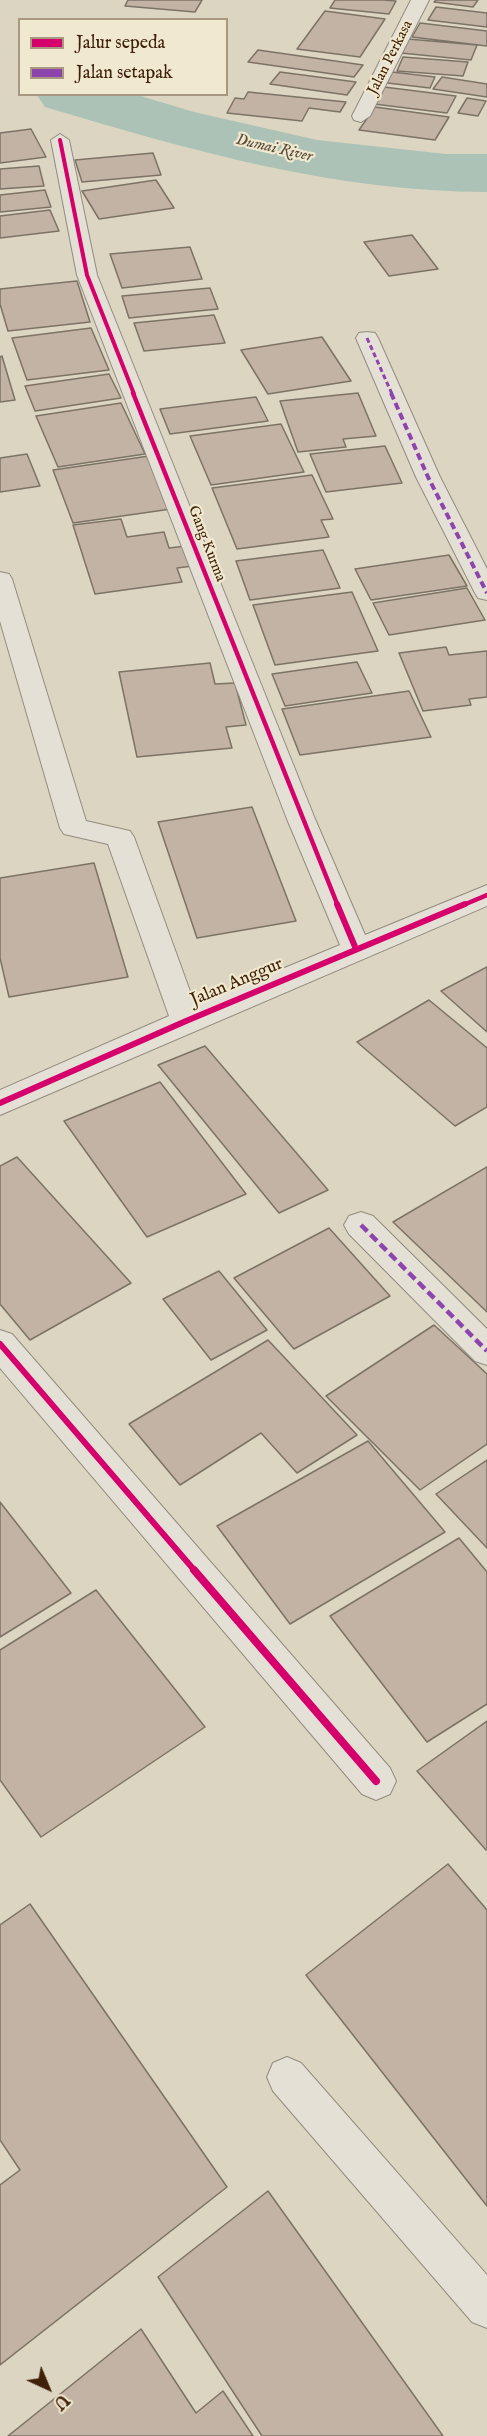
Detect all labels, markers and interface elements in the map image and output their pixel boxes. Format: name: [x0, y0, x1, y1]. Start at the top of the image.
legend: [18, 18, 228, 96]
street label: Jalan Perkasa: [365, 18, 417, 98]
text: Jalur sepeda: [76, 32, 165, 55]
text: Jalan setapak: [76, 62, 173, 85]
water label: Dumai River: [234, 131, 314, 167]
street label: Gang Kurma: [183, 503, 229, 585]
street label: Jalan Anggur: [188, 954, 286, 1012]
north arrow: [18, 2358, 78, 2418]
text: U: [49, 2389, 72, 2413]

